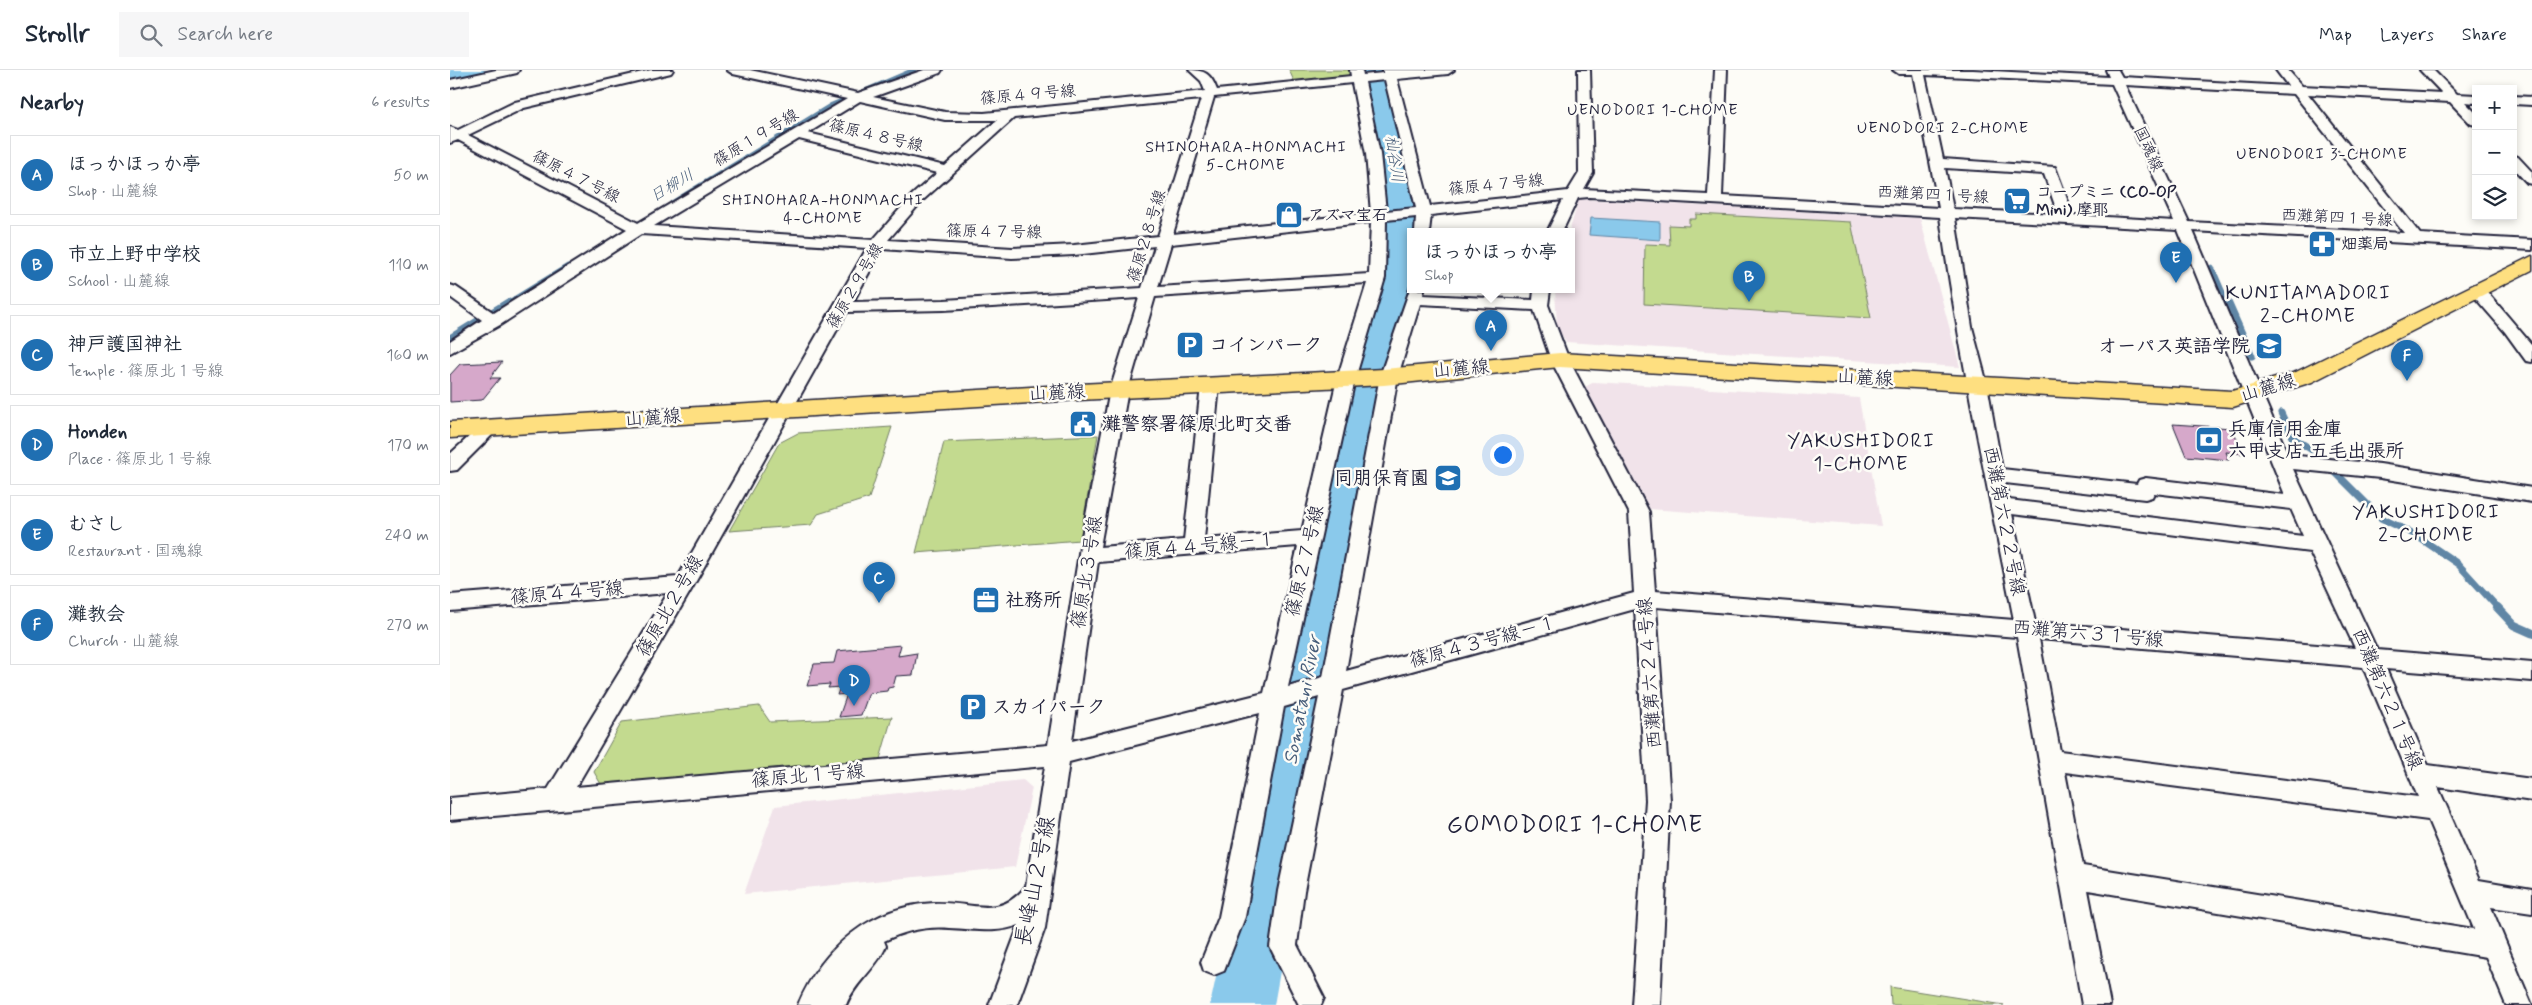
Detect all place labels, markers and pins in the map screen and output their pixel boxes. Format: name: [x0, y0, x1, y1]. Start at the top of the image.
place label: コープミニ (CO-OP Mini) 摩耶: [2036, 182, 2177, 221]
supermarket icon: コープミニ (CO-OP Mini) 摩耶: [2002, 186, 2032, 216]
shop icon: アズマ宝石: [1274, 200, 1304, 230]
place label: アズマ宝石: [1308, 205, 1388, 226]
pharmacy icon: 畑薬局: [2307, 229, 2337, 259]
place label: 畑薬局: [2341, 234, 2389, 255]
pin: E: [2160, 242, 2192, 283]
pin: B: [1733, 261, 1765, 302]
pin: A: [1475, 310, 1507, 351]
parking icon: コインパーク: [1175, 330, 1205, 360]
school or university icon: オーパス英語学院: [2254, 331, 2284, 361]
place label: コインパーク: [1209, 333, 1322, 358]
place label: オーパス英語学院: [2098, 334, 2250, 359]
pin: F: [2391, 340, 2423, 381]
public building icon: 灘警察署篠原北町交番: [1068, 409, 1098, 439]
place label: 灘警察署篠原北町交番: [1102, 412, 1292, 437]
place label: 兵庫信用金庫 六甲支店 五毛出張所: [2228, 417, 2404, 464]
bank icon: 兵庫信用金庫 六甲支店 五毛出張所: [2194, 425, 2224, 455]
school or university icon: 同朋保育園: [1433, 463, 1463, 493]
place label: 同朋保育園: [1334, 466, 1429, 491]
pin: C: [863, 562, 895, 603]
office icon: 社務所: [971, 585, 1001, 615]
place label: 社務所: [1005, 588, 1062, 613]
pin: D: [838, 665, 870, 706]
parking icon: スカイパーク: [958, 692, 988, 722]
place label: スカイパーク: [992, 695, 1106, 720]

